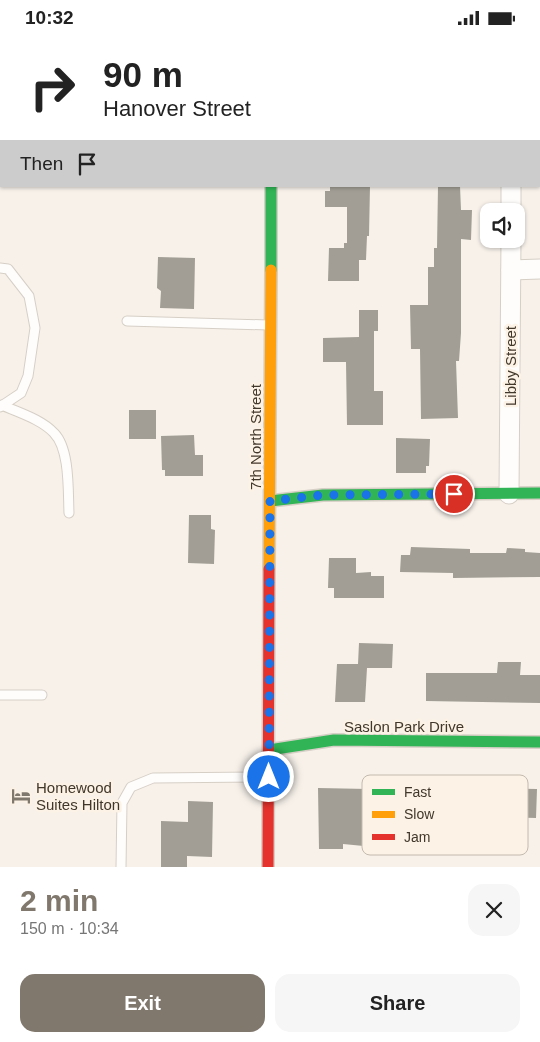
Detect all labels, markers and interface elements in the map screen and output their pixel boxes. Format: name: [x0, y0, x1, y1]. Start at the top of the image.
text: 10:32: [25, 7, 74, 28]
icon: right: [20, 55, 85, 120]
text: 90 m: [103, 55, 183, 94]
text: Hanover Street: [103, 96, 251, 121]
icon: arrive: [73, 150, 101, 178]
text: Then: [20, 153, 63, 174]
map controls: [480, 203, 525, 248]
button: sound: [480, 203, 525, 248]
street label: Libby Street: [502, 325, 519, 406]
street label: 7th North Street: [247, 383, 264, 490]
pin: [433, 473, 475, 515]
icon: arrive: [440, 480, 468, 508]
street label: Saslon Park Drive: [344, 718, 464, 735]
position arrow: [242, 750, 294, 802]
legend: [362, 775, 528, 855]
place label: Homewood Suites Hilton: [36, 779, 120, 813]
text: Fast: [404, 784, 431, 800]
hotel icon: Homewood Suites Hilton: [10, 785, 32, 807]
text: Slow: [404, 806, 435, 822]
text: Jam: [404, 829, 430, 845]
text: 2 min: [20, 884, 98, 917]
button: close: [468, 884, 520, 936]
text: 150 m · 10:34: [20, 920, 119, 937]
button: Exit: [20, 974, 265, 1032]
button: Share: [275, 974, 520, 1032]

